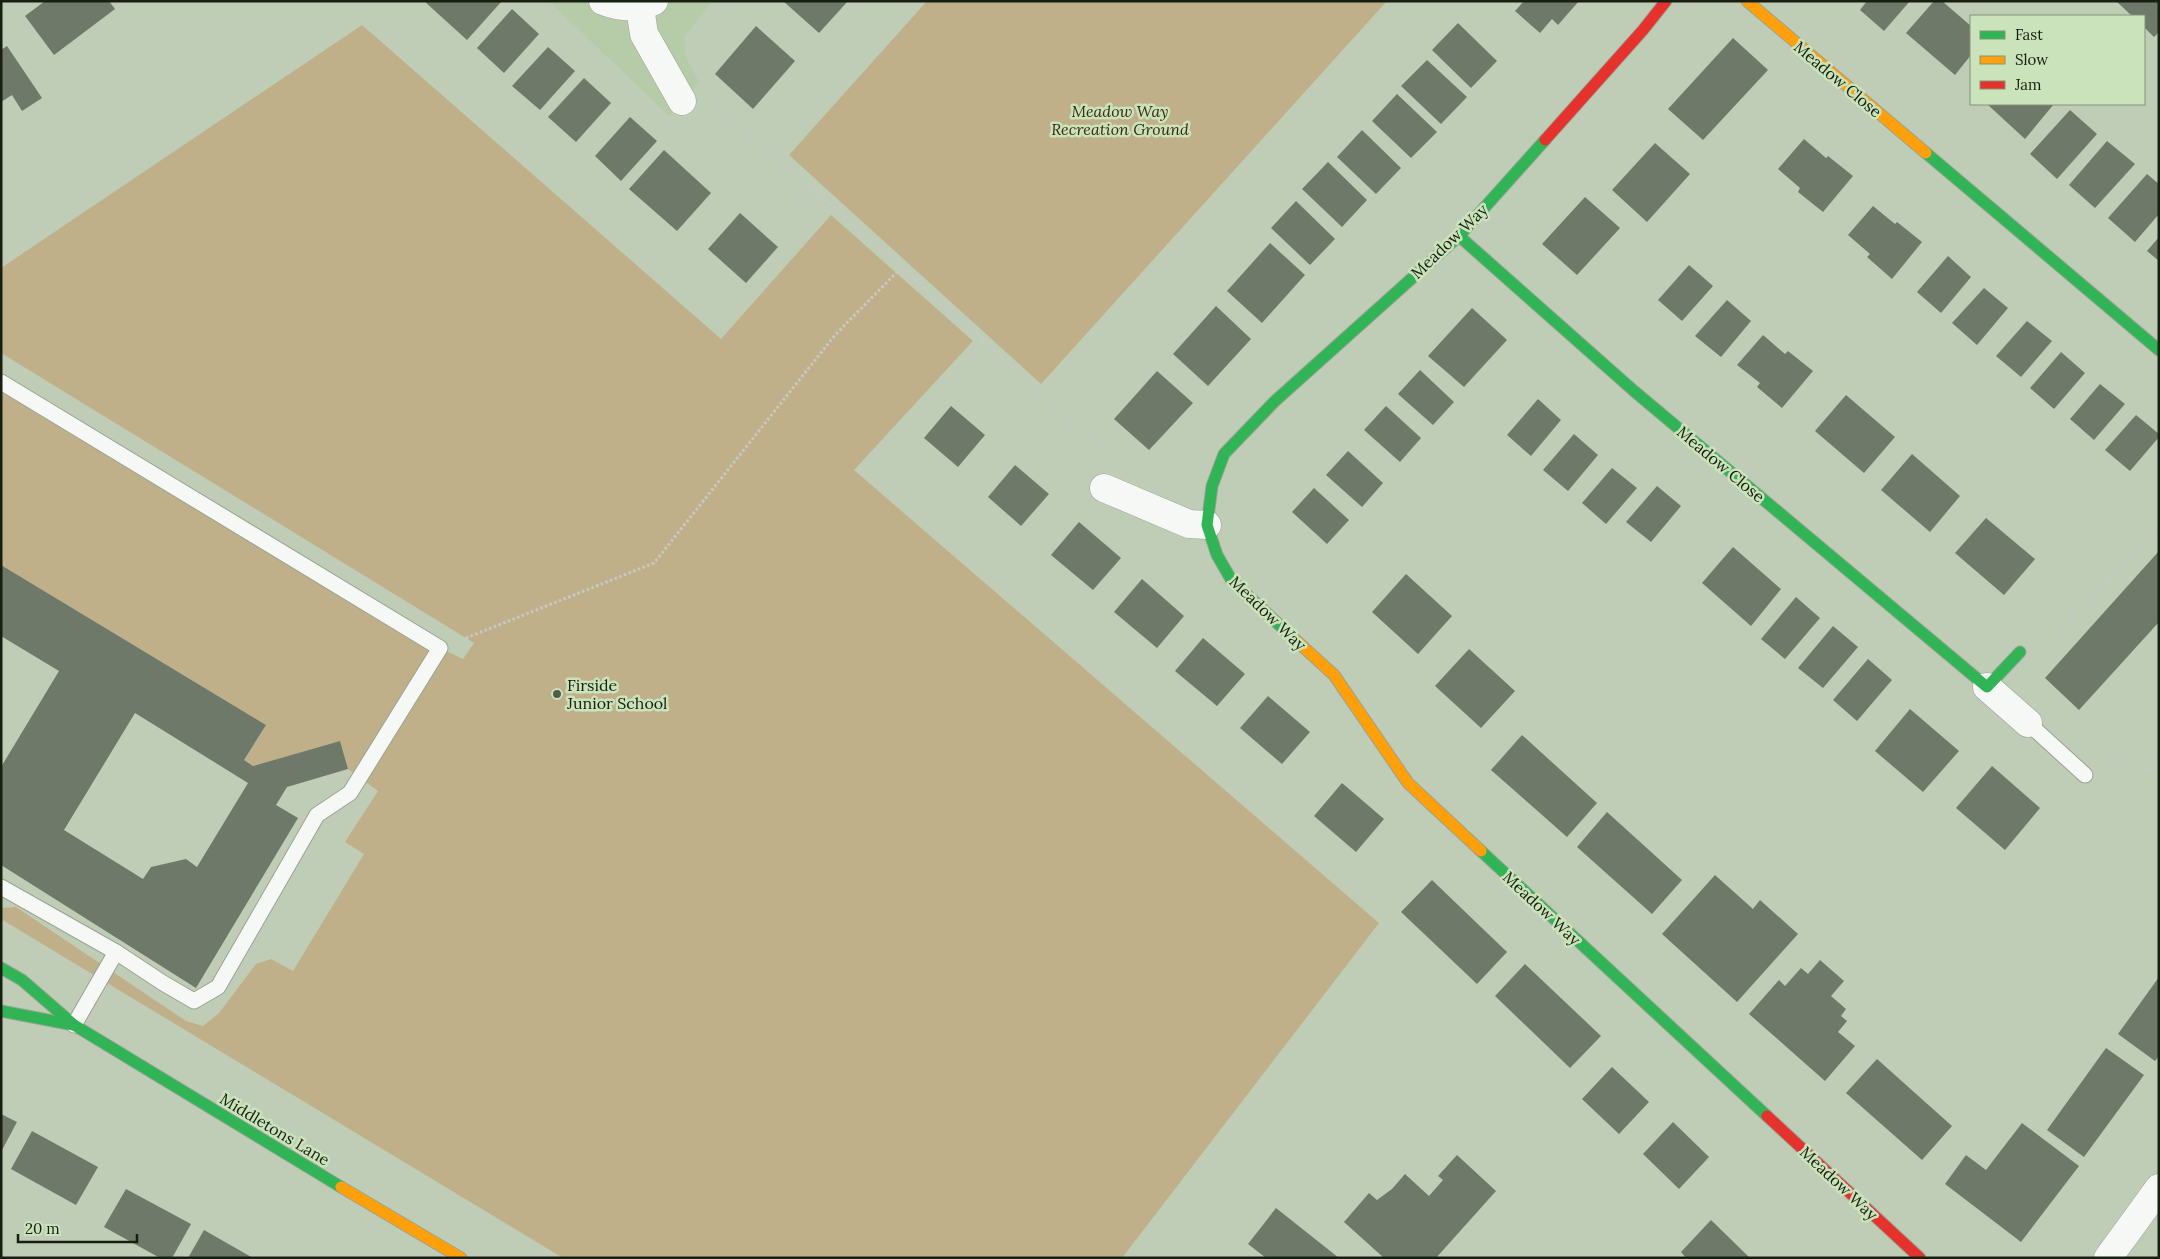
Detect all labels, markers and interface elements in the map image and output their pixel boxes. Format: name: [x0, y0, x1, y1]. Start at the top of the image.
legend: [1970, 15, 2145, 105]
text: Fast: [2015, 25, 2043, 44]
street label: Meadow Close: [1790, 37, 1886, 122]
text: Slow: [2015, 50, 2048, 69]
text: Jam: [2014, 75, 2042, 94]
park label: Meadow Way Recreation Ground: [1051, 101, 1189, 139]
street label: Meadow Way: [1406, 199, 1492, 283]
street label: Meadow Close: [1673, 422, 1769, 507]
street label: Meadow Way: [1225, 571, 1311, 655]
place label: Firside Junior School: [566, 675, 667, 713]
marker: Firside Junior School: [551, 688, 563, 700]
street label: Meadow Way: [1499, 867, 1585, 949]
street label: Middletons Lane: [217, 1088, 334, 1170]
street label: Meadow Way: [1796, 1142, 1882, 1224]
scale bar: [18, 1212, 136, 1244]
text: 20 m: [25, 1219, 60, 1238]

